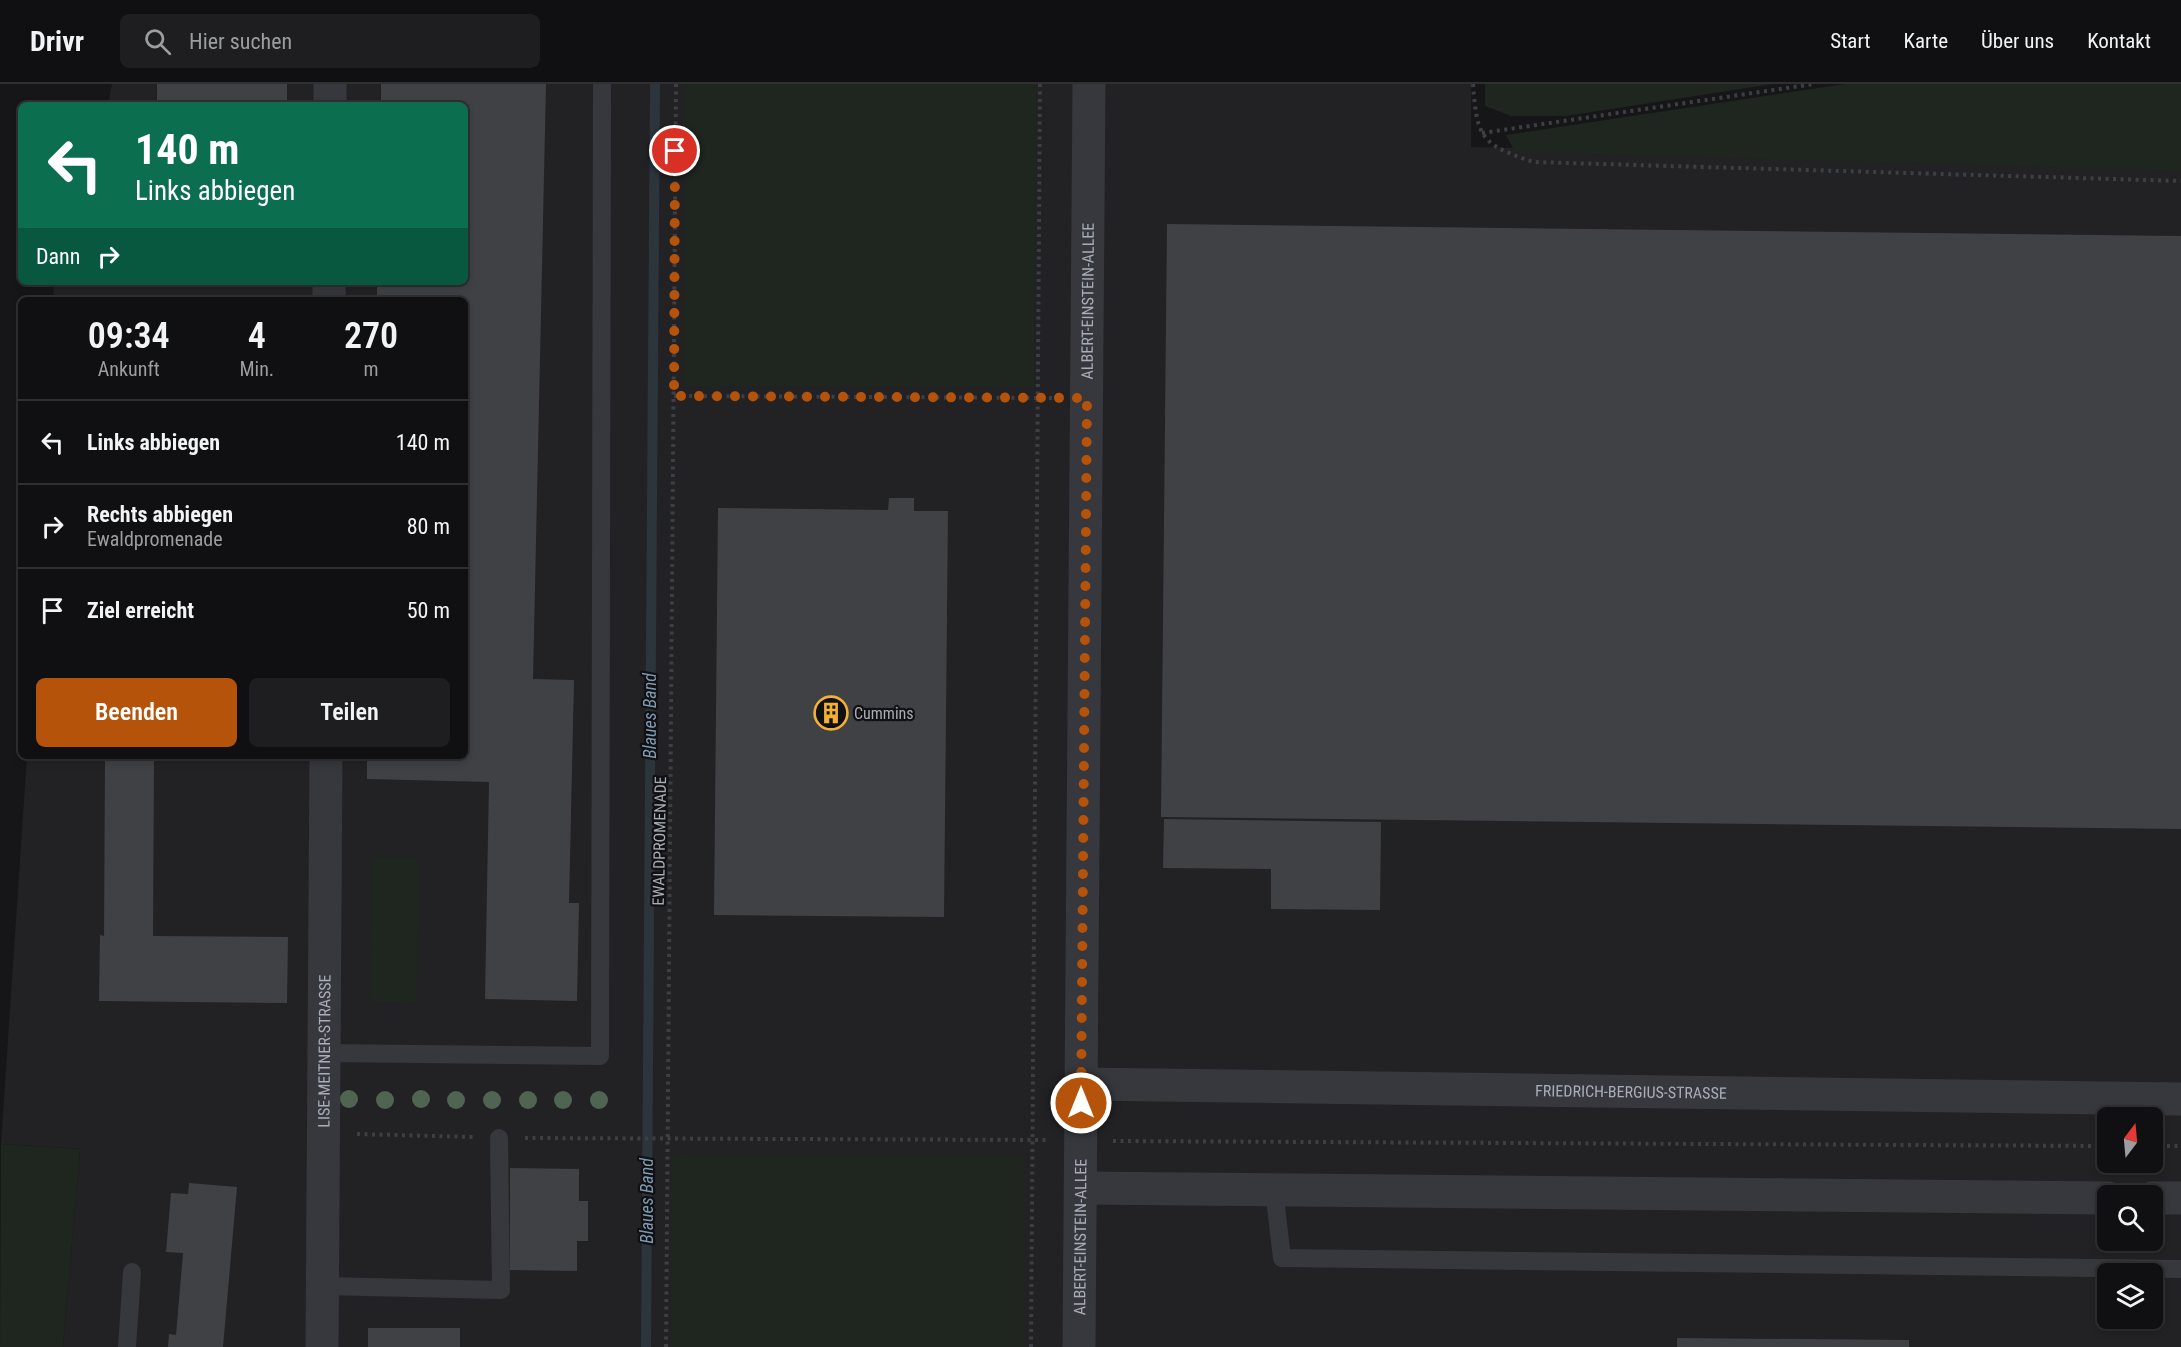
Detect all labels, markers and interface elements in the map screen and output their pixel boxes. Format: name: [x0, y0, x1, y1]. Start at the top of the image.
search box: [120, 14, 540, 68]
text: Drivr: [30, 25, 84, 58]
icon: search: [141, 25, 174, 58]
text: Hier suchen: [189, 29, 292, 54]
text: Start: [1830, 29, 1871, 53]
text: Karte: [1904, 29, 1948, 53]
text: Über uns: [1981, 29, 2054, 53]
text: Kontakt: [2087, 29, 2151, 53]
text: 140 m: [135, 125, 240, 174]
pin: [649, 125, 700, 176]
icon: left: [36, 126, 114, 204]
icon: arrive: [658, 134, 691, 167]
text: Links abbiegen: [135, 175, 295, 207]
street label: ALBERT-EINSTEIN-ALLEE: [1078, 223, 1098, 379]
icon: right: [92, 240, 125, 273]
text: Dann: [36, 244, 80, 269]
text: 09:34: [88, 315, 170, 357]
text: 4: [248, 315, 266, 357]
text: 270: [344, 315, 398, 357]
text: Ankunft: [98, 357, 160, 381]
text: Min.: [239, 357, 274, 381]
text: m: [364, 357, 379, 381]
icon: left: [36, 426, 69, 459]
text: Links abbiegen: [87, 430, 220, 455]
text: 140 m: [396, 430, 450, 455]
text: Rechts abbiegen: [87, 502, 233, 527]
icon: right: [36, 510, 69, 543]
text: 80 m: [407, 514, 450, 539]
text: Ewaldpromenade: [87, 527, 223, 551]
icon: arrive: [36, 594, 69, 627]
text: Ziel erreicht: [87, 598, 194, 623]
text: 50 m: [407, 598, 450, 623]
water label: Blaues Band: [639, 673, 660, 759]
button: Beenden: [36, 678, 237, 747]
button: Teilen: [249, 678, 450, 747]
building icon: Cummins: [813, 695, 849, 731]
place label: Cummins: [854, 704, 914, 723]
street label: EWALDPROMENADE: [649, 776, 670, 906]
street label: LISE-MEITNER-STRASSE: [314, 974, 335, 1128]
position arrow: [1049, 1071, 1113, 1135]
street label: FRIEDRICH-BERGIUS-STRASSE: [1535, 1081, 1727, 1103]
north arrow: [2097, 1107, 2163, 1173]
map controls: [2097, 1107, 2163, 1329]
water label: Blaues Band: [636, 1158, 657, 1244]
street label: ALBERT-EINSTEIN-ALLEE: [1070, 1159, 1090, 1315]
button: search: [2097, 1185, 2163, 1251]
button: layers: [2097, 1263, 2163, 1329]

